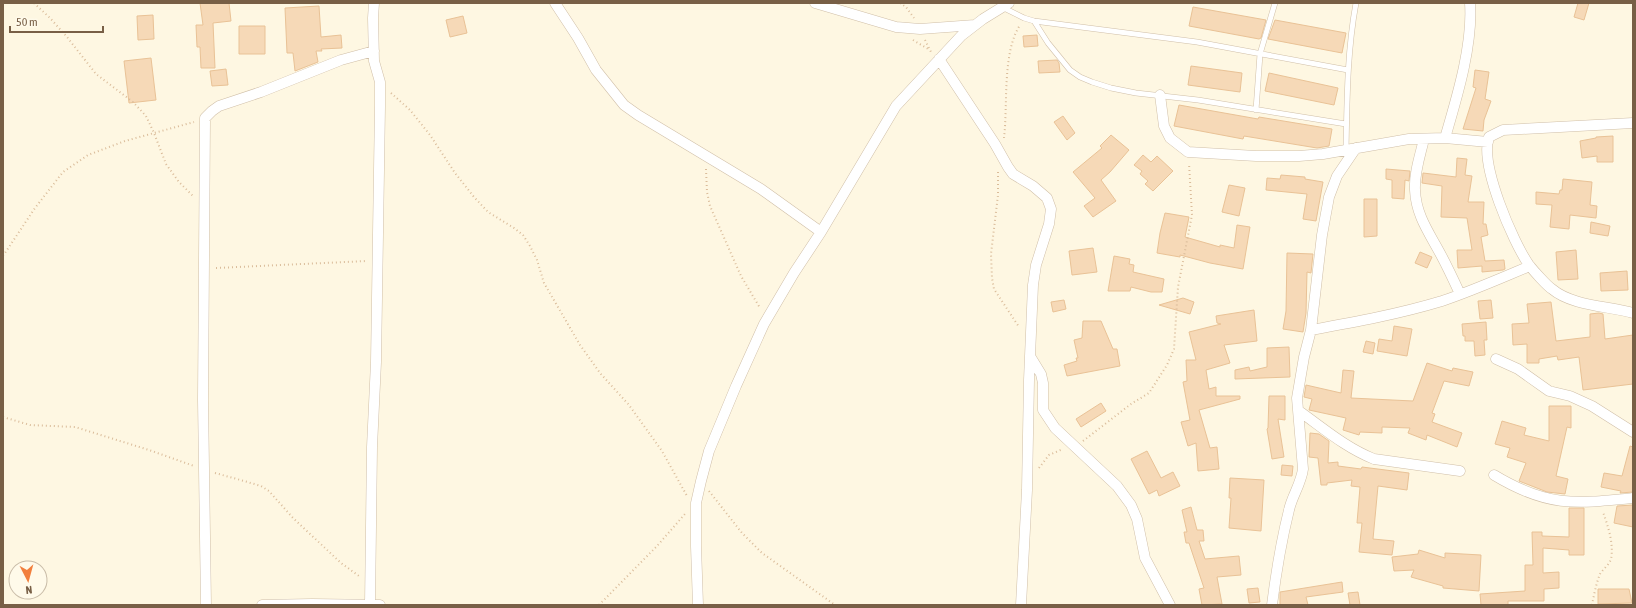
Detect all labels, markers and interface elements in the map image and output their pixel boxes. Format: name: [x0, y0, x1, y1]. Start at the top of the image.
scale bar: [10, 8, 103, 34]
text: 50 m: [16, 15, 38, 29]
north arrow: [8, 560, 48, 600]
text: N: [25, 584, 33, 596]

